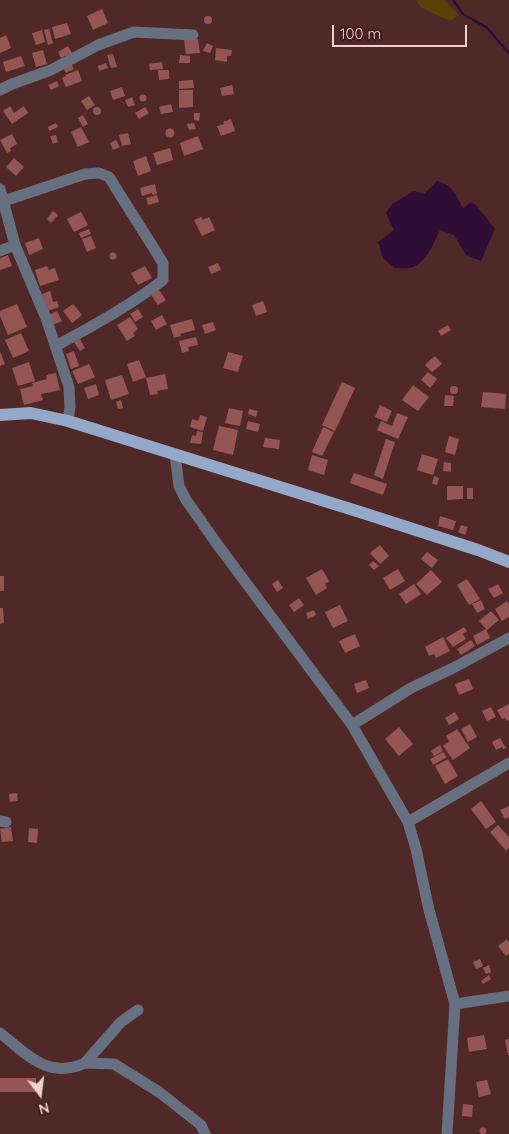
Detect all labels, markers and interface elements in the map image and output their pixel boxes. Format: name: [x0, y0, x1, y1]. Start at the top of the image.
scale bar: [334, 15, 469, 47]
text: 100 m: [340, 24, 381, 43]
north arrow: [15, 1069, 65, 1119]
text: N: [37, 1098, 51, 1119]

